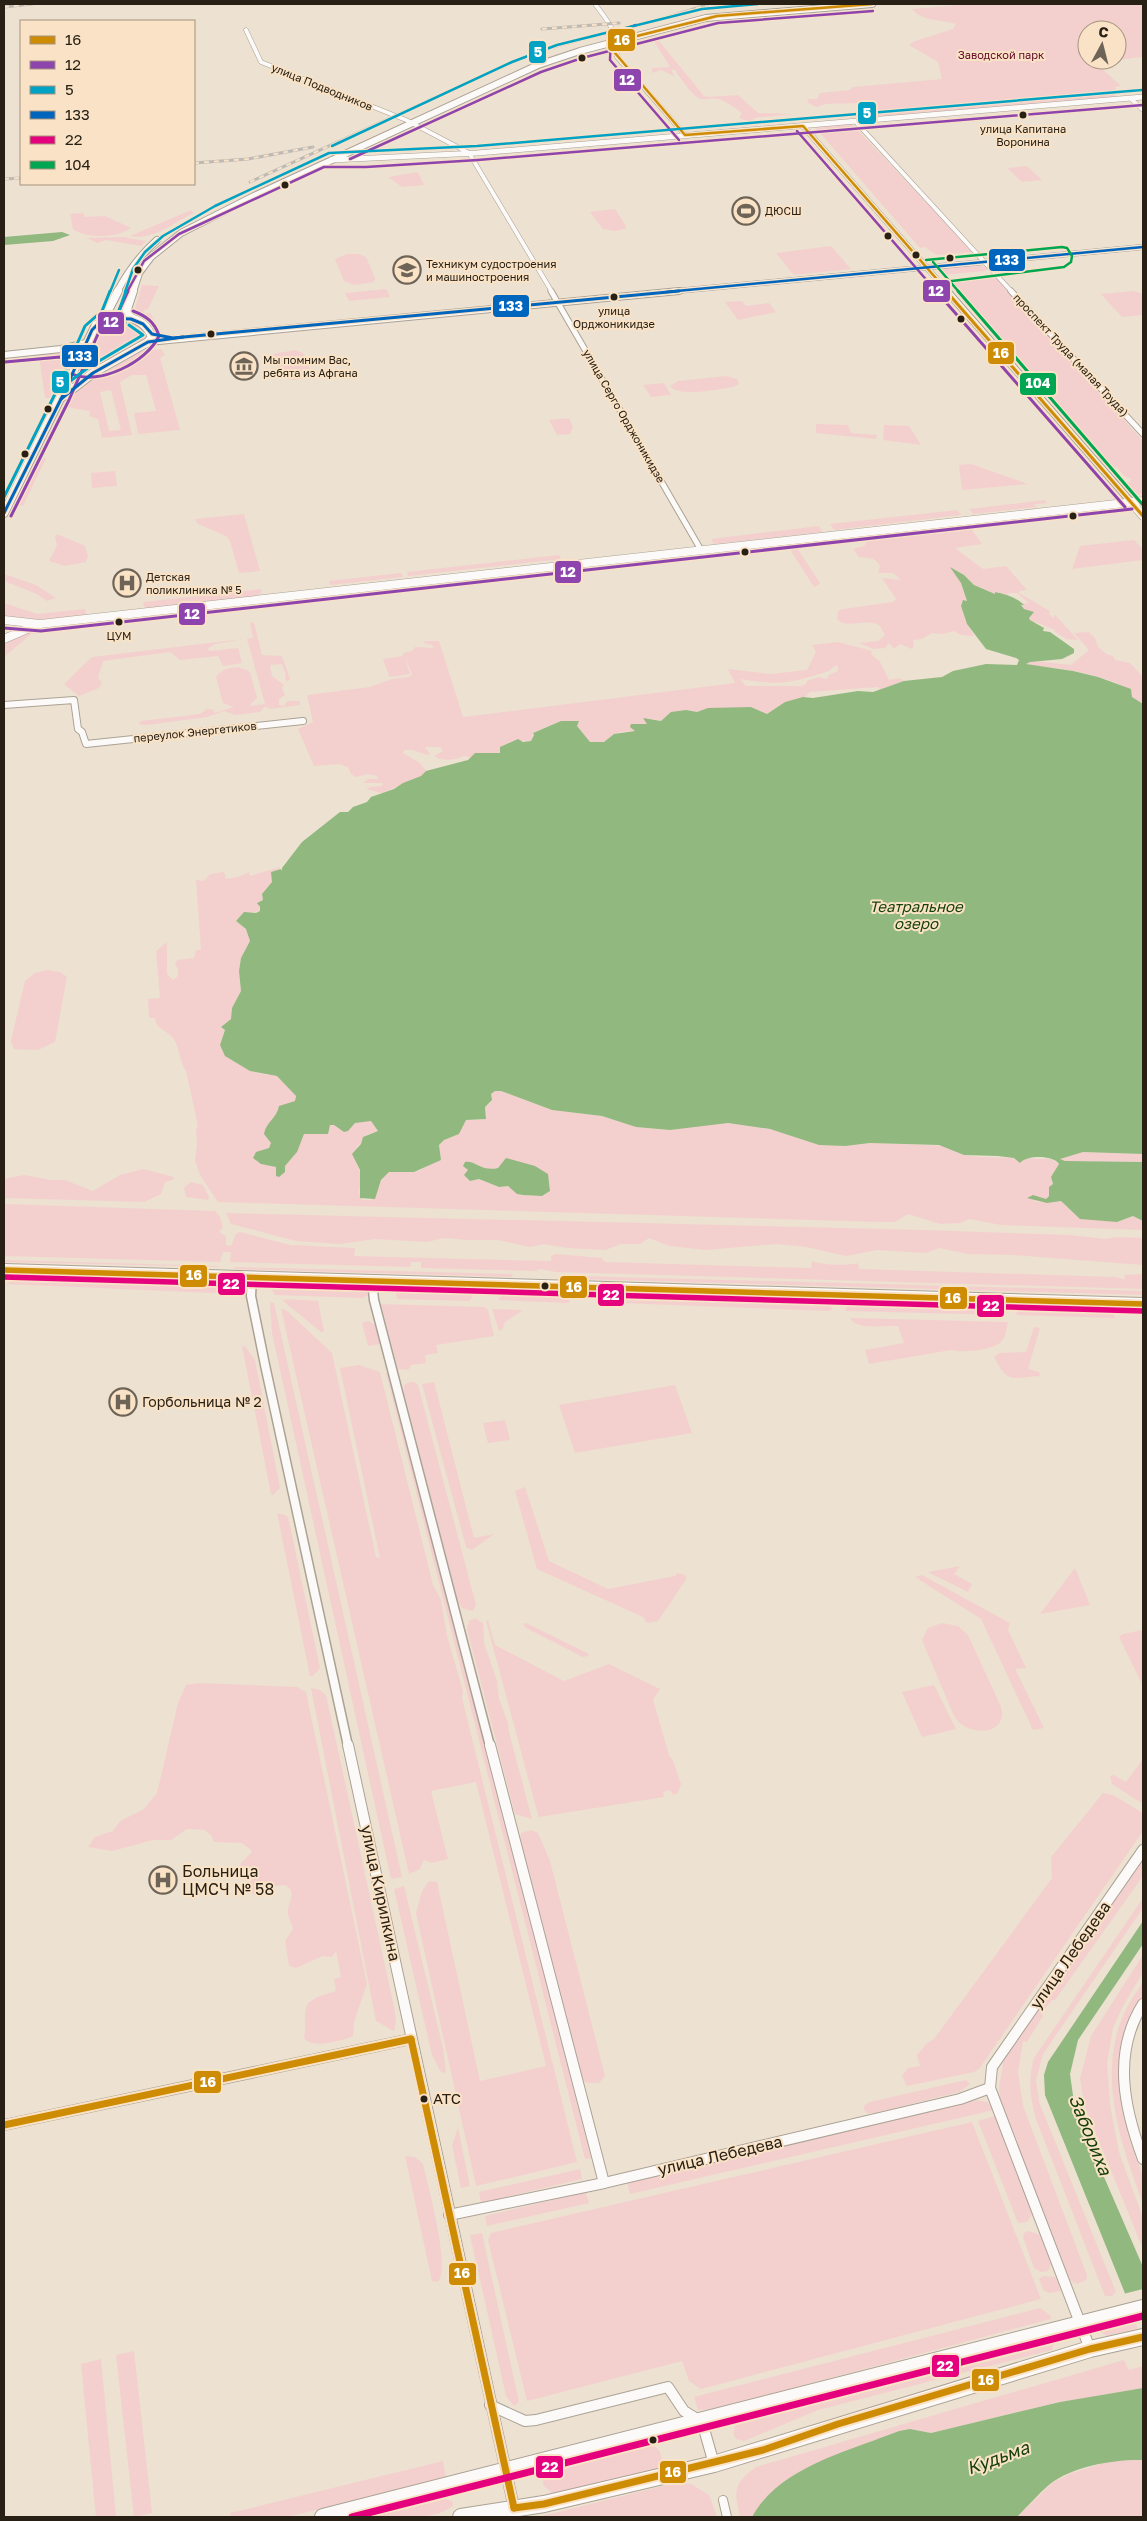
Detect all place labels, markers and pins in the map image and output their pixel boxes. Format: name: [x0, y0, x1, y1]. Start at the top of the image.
unlabelled marker: [577, 53, 587, 63]
marker: улица Капитана Воронина: [1018, 110, 1028, 120]
place label: улица Капитана Воронина: [980, 122, 1066, 148]
unlabelled marker: [280, 180, 290, 190]
sports icon: ДЮСШ: [731, 196, 761, 226]
place label: ДЮСШ: [765, 204, 802, 217]
unlabelled marker: [883, 231, 893, 241]
unlabelled marker: [911, 250, 921, 260]
unlabelled marker: [945, 253, 955, 263]
school or university icon: Техникум судостроения и машиностроения: [392, 255, 422, 285]
place label: Техникум судостроения и машиностроения: [426, 257, 556, 283]
unlabelled marker: [133, 265, 143, 275]
marker: улица Орджоникидзе: [609, 292, 619, 302]
place label: улица Орджоникидзе: [573, 304, 655, 330]
unlabelled marker: [956, 314, 966, 324]
unlabelled marker: [206, 329, 216, 339]
museum icon: Мы помним Вас, ребята из Афгана: [229, 351, 259, 381]
place label: Мы помним Вас, ребята из Афгана: [263, 353, 358, 379]
unlabelled marker: [43, 404, 53, 414]
unlabelled marker: [20, 449, 30, 459]
unlabelled marker: [1068, 511, 1078, 521]
unlabelled marker: [740, 547, 750, 557]
hospital icon: Детская поликлиника № 5: [112, 568, 142, 598]
place label: Детская поликлиника № 5: [146, 570, 242, 596]
marker: ЦУМ: [114, 617, 124, 627]
place label: ЦУМ: [106, 629, 132, 642]
unlabelled marker: [540, 1281, 550, 1291]
hospital icon: Горбольница № 2: [108, 1387, 138, 1417]
place label: Горбольница № 2: [142, 1393, 262, 1410]
place label: Больница ЦМСЧ № 58: [182, 1861, 274, 1899]
hospital icon: Больница ЦМСЧ № 58: [148, 1865, 178, 1895]
place label: АТС: [433, 2089, 461, 2107]
marker: АТС: [419, 2094, 429, 2104]
unlabelled marker: [648, 2435, 658, 2445]

